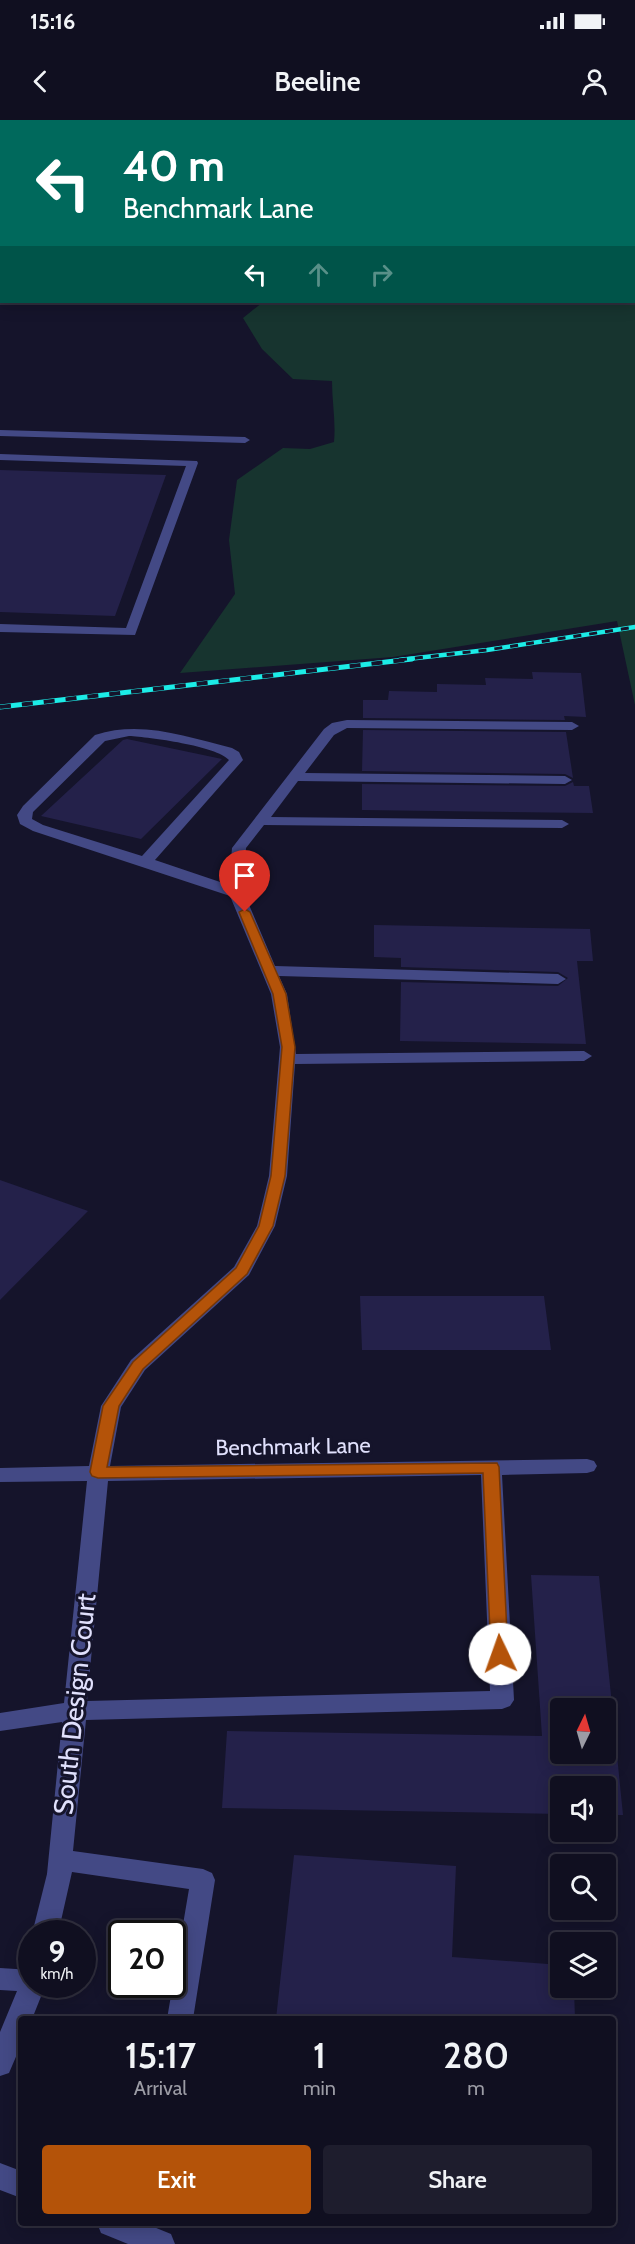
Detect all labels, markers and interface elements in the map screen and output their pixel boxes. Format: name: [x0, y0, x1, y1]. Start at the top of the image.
text: 15:16: [30, 8, 75, 35]
icon: back: [24, 65, 57, 98]
text: Beeline: [274, 65, 361, 98]
icon: person: [578, 65, 611, 98]
text: 40 m: [123, 140, 225, 192]
icon: left: [24, 144, 102, 222]
text: Benchmark Lane: [123, 192, 314, 225]
icon: left: [239, 258, 272, 291]
icon: ahead: [302, 258, 335, 291]
icon: right: [365, 258, 398, 291]
pin: [219, 850, 270, 912]
icon: arrive: [228, 859, 261, 892]
street label: Benchmark Lane: [215, 1432, 371, 1461]
street label: South Design Court: [46, 1592, 103, 1816]
position arrow: [468, 1622, 532, 1686]
north arrow: [550, 1698, 616, 1764]
map controls: [550, 1698, 616, 1998]
button: sound: [550, 1776, 616, 1842]
button: search: [550, 1854, 616, 1920]
speed limit sign: 20: [108, 1920, 186, 1998]
button: layers: [550, 1932, 616, 1998]
text: 9: [49, 1933, 65, 1970]
text: km/h: [41, 1965, 73, 1983]
text: 15:17: [125, 2033, 196, 2077]
text: 1: [313, 2033, 326, 2077]
text: 280: [443, 2033, 509, 2077]
text: Arrival: [134, 2076, 187, 2100]
text: min: [303, 2076, 336, 2100]
text: m: [467, 2076, 485, 2100]
button: Exit: [42, 2145, 311, 2214]
button: Share: [323, 2145, 592, 2214]

